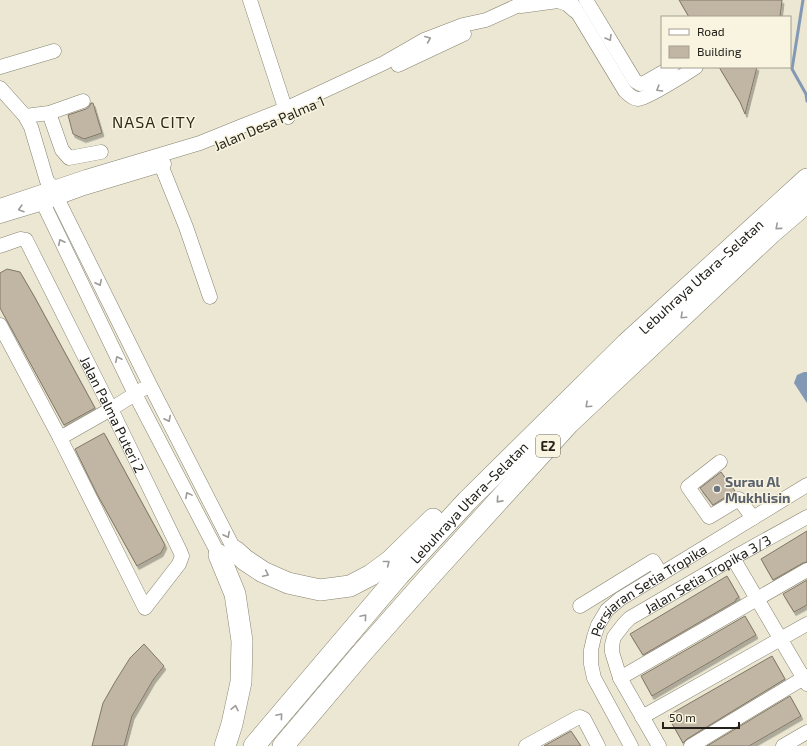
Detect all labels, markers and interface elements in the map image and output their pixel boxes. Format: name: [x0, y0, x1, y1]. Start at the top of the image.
legend: [661, 16, 791, 68]
text: Road: [697, 24, 725, 38]
one-way arrow: [604, 34, 612, 41]
one-way arrow: [424, 36, 431, 44]
text: Building: [697, 44, 742, 58]
one-way arrow: [656, 84, 663, 91]
street label: Jalan Desa Palma 1: [211, 92, 327, 154]
district label: NASA CITY: [112, 112, 196, 131]
one-way arrow: [18, 204, 25, 213]
street label: Lebuhraya Utara–Selatan: [635, 215, 766, 337]
one-way arrow: [775, 223, 782, 230]
one-way arrow: [58, 238, 66, 246]
one-way arrow: [94, 278, 102, 286]
one-way arrow: [680, 311, 687, 318]
street label: Jalan Palma Puteri 2: [77, 353, 149, 475]
one-way arrow: [115, 356, 123, 363]
one-way arrow: [585, 400, 593, 408]
one-way arrow: [163, 415, 170, 423]
road number: E2: [536, 435, 560, 457]
street label: Lebuhraya Utara–Selatan: [406, 438, 531, 566]
place label: Surau Al Mukhlisin: [725, 473, 791, 506]
marker: Surau Al Mukhlisin: [712, 484, 722, 494]
one-way arrow: [185, 492, 192, 500]
one-way arrow: [497, 495, 504, 502]
street label: Jalan Setia Tropika 3/3: [641, 530, 773, 616]
one-way arrow: [222, 531, 230, 538]
street label: Persiaran Setia Tropika: [586, 540, 709, 639]
one-way arrow: [382, 561, 389, 568]
one-way arrow: [262, 569, 270, 577]
one-way arrow: [359, 614, 366, 622]
scale bar: [663, 704, 739, 730]
one-way arrow: [231, 705, 239, 711]
text: 50 m: [669, 710, 696, 724]
one-way arrow: [275, 714, 282, 721]

